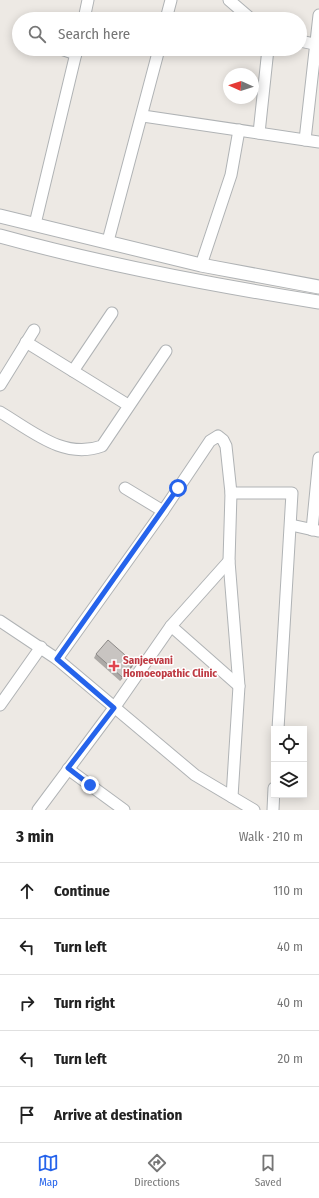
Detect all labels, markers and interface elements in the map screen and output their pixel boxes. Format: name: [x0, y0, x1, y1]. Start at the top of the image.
search box: [12, 12, 307, 56]
icon: search: [26, 23, 48, 45]
text: Search here: [58, 25, 130, 43]
north arrow: [223, 68, 259, 104]
route start: [169, 479, 187, 497]
place label: Sanjeevani Homoeopathic Clinic: [123, 654, 217, 680]
marker: Sanjeevani Homoeopathic Clinic: [108, 660, 120, 672]
map controls: [271, 726, 307, 798]
button: locate: [271, 726, 307, 762]
button: layers: [271, 762, 307, 798]
route end: [81, 776, 99, 794]
text: 3 min: [16, 826, 54, 847]
text: Walk · 210 m: [239, 829, 303, 844]
icon: ahead: [16, 880, 38, 902]
text: Continue: [54, 882, 110, 900]
text: 110 m: [273, 883, 303, 898]
icon: left: [16, 936, 38, 958]
text: Turn left: [54, 938, 107, 956]
text: 40 m: [277, 939, 303, 954]
icon: right: [16, 992, 38, 1014]
text: Turn right: [54, 994, 115, 1012]
text: 40 m: [277, 995, 303, 1010]
icon: left: [16, 1048, 38, 1070]
text: Turn left: [54, 1050, 107, 1068]
text: 20 m: [277, 1051, 303, 1066]
icon: arrive: [16, 1104, 38, 1126]
text: Arrive at destination: [54, 1106, 182, 1124]
tab: Map: [37, 1152, 59, 1189]
tab: Directions: [134, 1152, 180, 1189]
tab: Saved: [255, 1152, 282, 1189]

